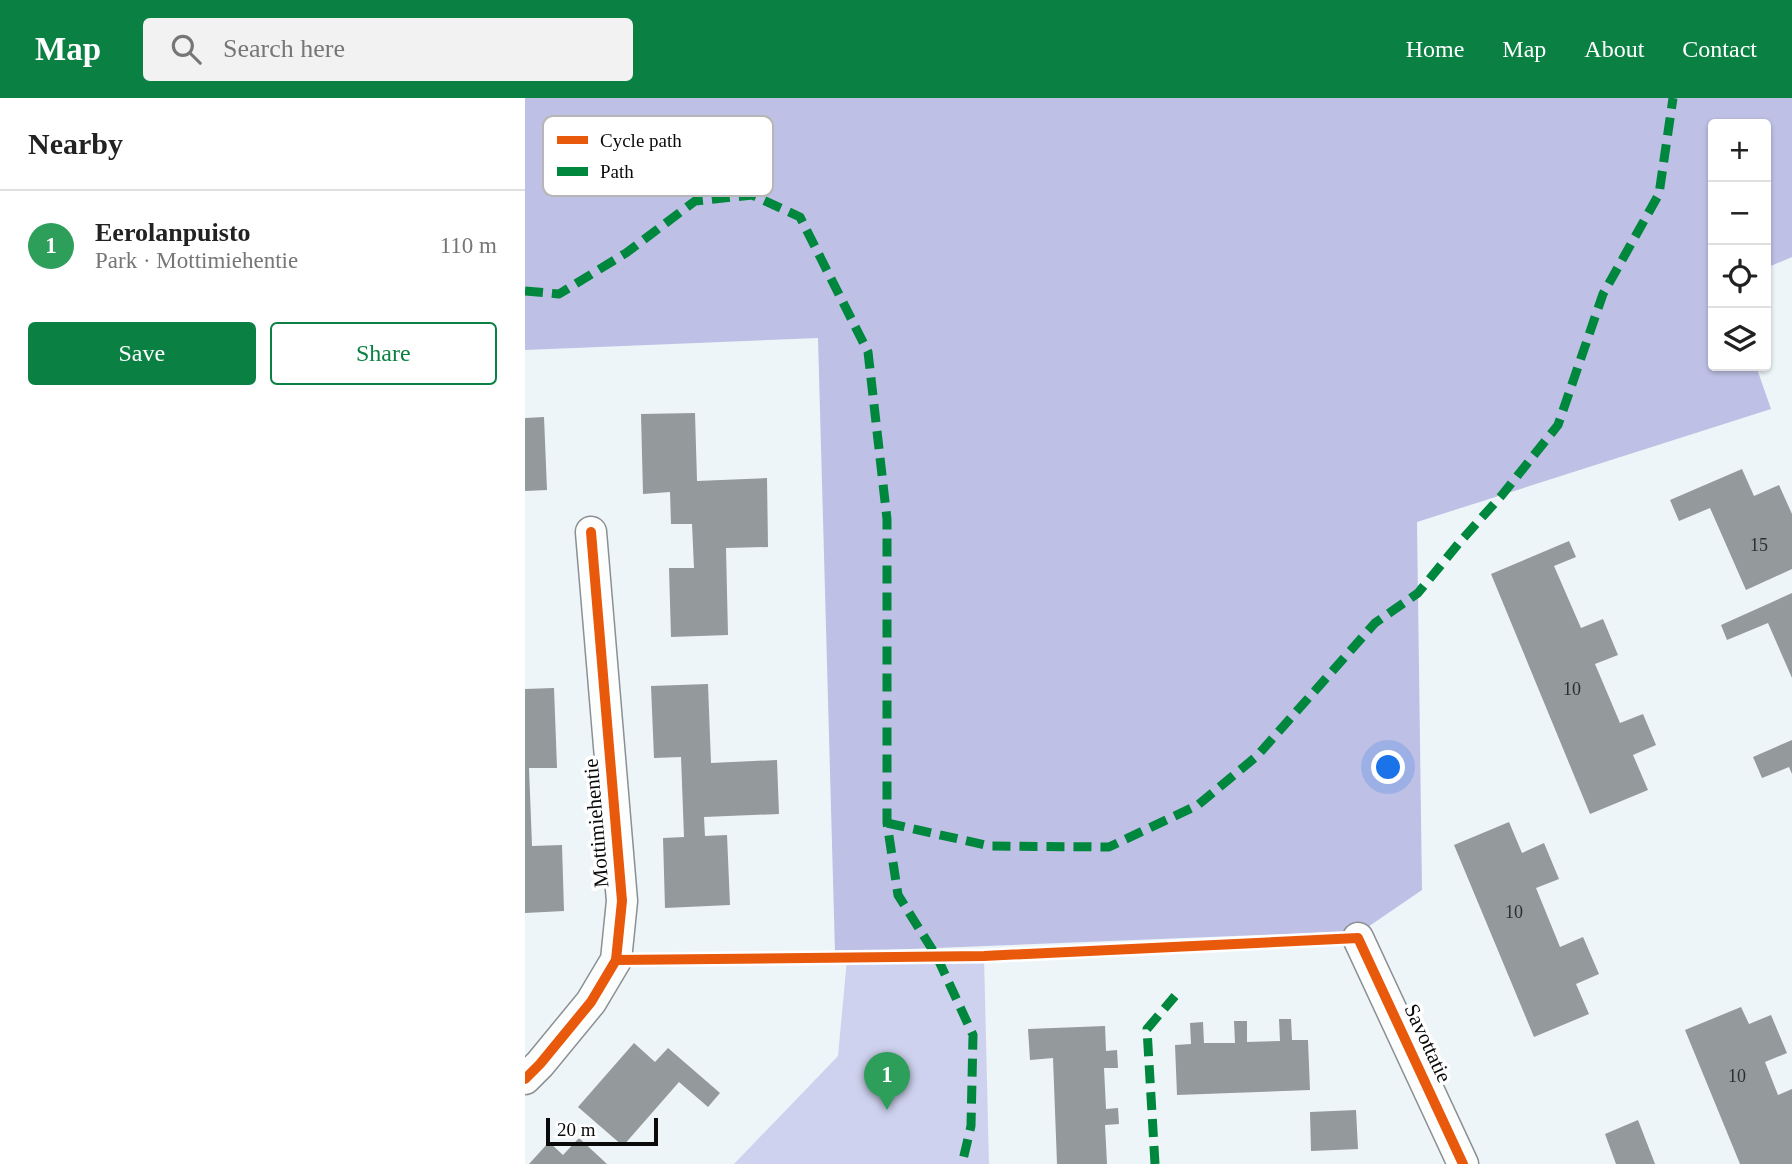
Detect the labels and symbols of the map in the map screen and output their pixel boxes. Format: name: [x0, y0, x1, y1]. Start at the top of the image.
legend: [543, 116, 773, 196]
text: Cycle path: [600, 130, 682, 151]
text: Path: [600, 161, 634, 182]
house number: 15: [1750, 535, 1768, 555]
house number: 10: [1563, 679, 1581, 699]
your location: [1371, 750, 1405, 784]
street label: Mottimiehentie: [578, 757, 614, 889]
house number: 10: [1505, 902, 1523, 922]
street label: Savottatie: [1399, 1000, 1457, 1086]
pin: 1: [864, 1052, 910, 1110]
house number: 10: [1728, 1066, 1746, 1086]
scale bar: [546, 1115, 658, 1147]

